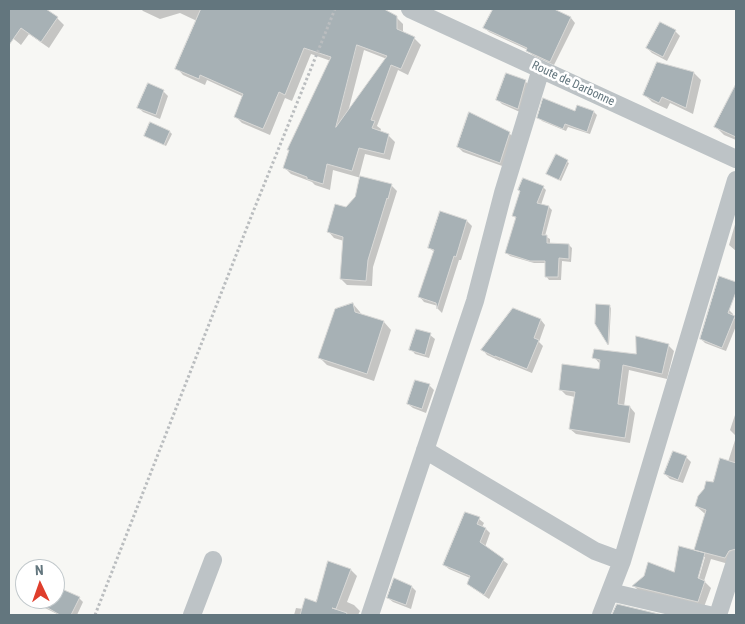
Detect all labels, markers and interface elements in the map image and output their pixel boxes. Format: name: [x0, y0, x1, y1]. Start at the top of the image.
street label: Route de Darbonne: [529, 58, 617, 110]
north arrow: [15, 559, 65, 609]
text: N: [35, 562, 44, 578]

